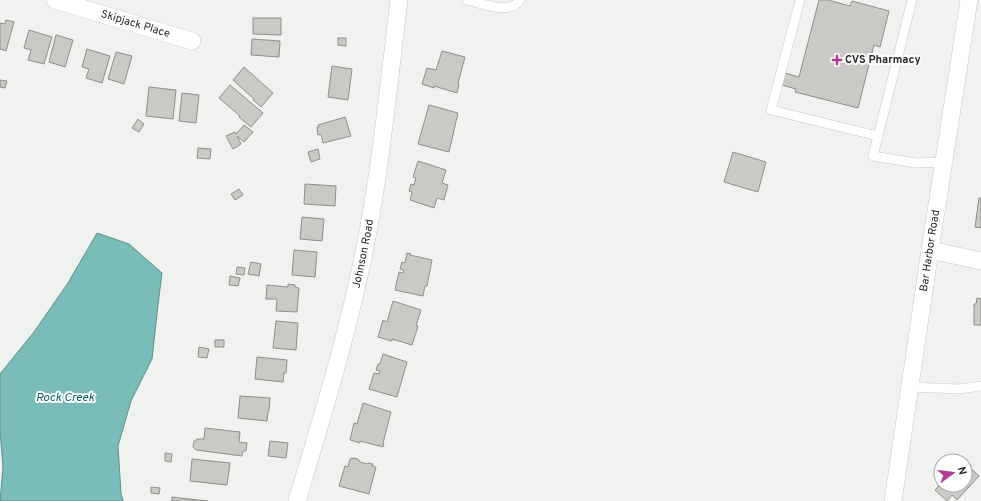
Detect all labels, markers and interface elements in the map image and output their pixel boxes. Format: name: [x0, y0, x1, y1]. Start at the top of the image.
street label: Skipjack Place: [99, 7, 172, 41]
place label: CVS Pharmacy: [845, 53, 921, 67]
marker: CVS Pharmacy: [832, 55, 842, 65]
street label: Bar Harbor Road: [917, 209, 943, 293]
street label: Johnson Road: [349, 218, 377, 290]
water label: Rock Creek: [36, 390, 95, 406]
north arrow: [933, 453, 973, 493]
text: N: [954, 465, 969, 476]

